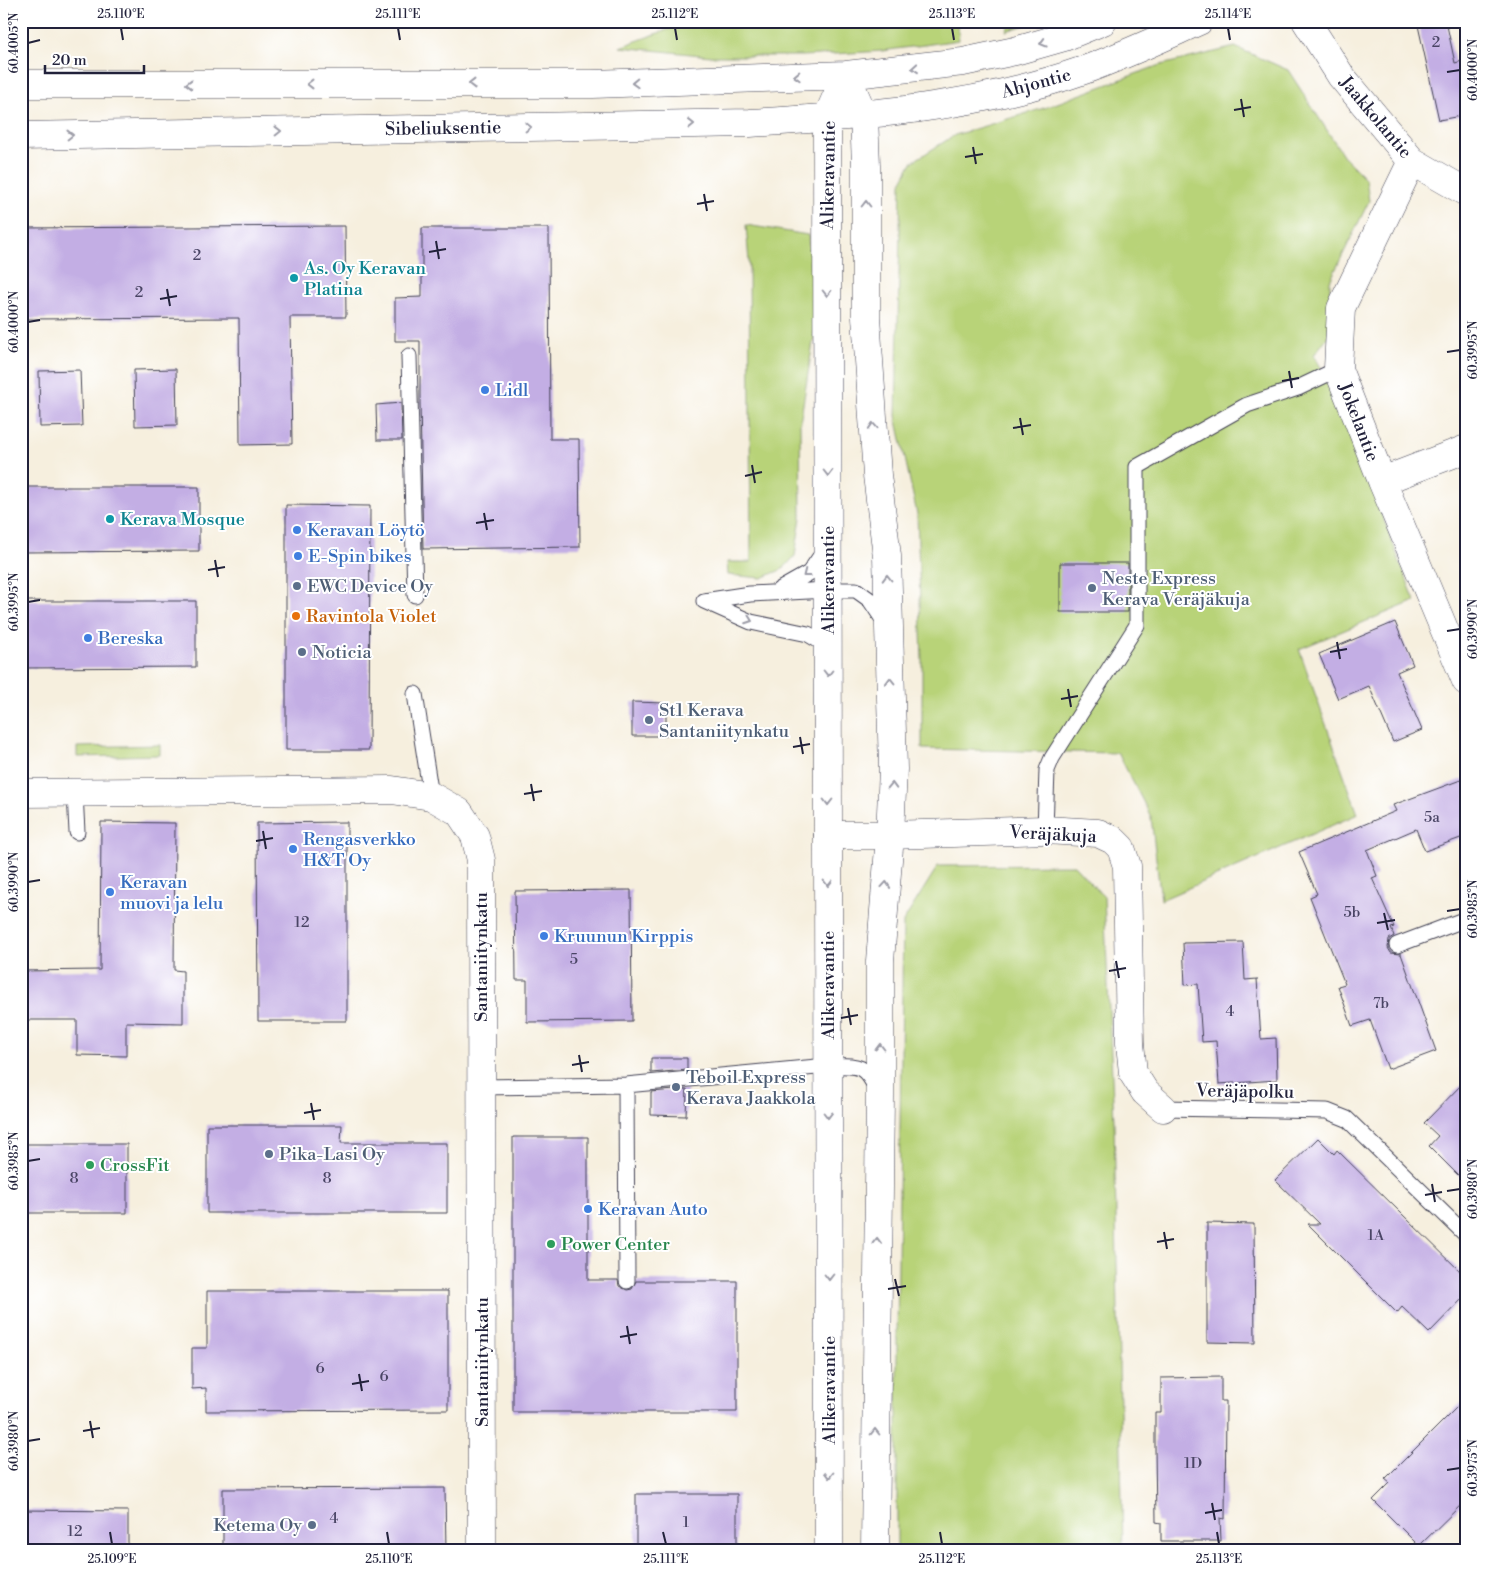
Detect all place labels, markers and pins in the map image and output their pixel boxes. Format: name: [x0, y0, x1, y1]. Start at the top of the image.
place label: As. Oy Keravan Platina: [303, 257, 426, 301]
marker: As. Oy Keravan Platina: [288, 272, 300, 284]
place label: Lidl: [495, 379, 529, 402]
marker: Lidl: [479, 384, 491, 396]
place label: Kerava Mosque: [120, 508, 245, 531]
marker: Kerava Mosque: [104, 513, 116, 525]
place label: Keravan Löytö: [307, 519, 425, 542]
marker: Keravan Löytö: [291, 524, 303, 536]
place label: E-Spin bikes: [308, 545, 412, 568]
marker: E-Spin bikes: [292, 550, 304, 562]
place label: Neste Express Kerava Veräjäkuja: [1102, 567, 1251, 611]
place label: EWC Device Oy: [307, 575, 433, 598]
marker: EWC Device Oy: [291, 580, 303, 592]
marker: Neste Express Kerava Veräjäkuja: [1086, 582, 1098, 594]
place label: Ravintola Violet: [306, 605, 437, 628]
marker: Ravintola Violet: [290, 610, 302, 622]
place label: Bereska: [97, 627, 164, 650]
marker: Bereska: [82, 632, 94, 644]
place label: Noticia: [312, 641, 372, 664]
marker: Noticia: [296, 646, 308, 658]
place label: St1 Kerava Santaniitynkatu: [659, 699, 790, 743]
marker: St1 Kerava Santaniitynkatu: [643, 714, 655, 726]
place label: Rengasverkko H&T Oy: [303, 828, 416, 872]
marker: Rengasverkko H&T Oy: [287, 843, 299, 855]
place label: Keravan muovi ja lelu: [120, 871, 224, 915]
marker: Keravan muovi ja lelu: [104, 886, 116, 898]
place label: Kruunun Kirppis: [554, 925, 693, 948]
marker: Kruunun Kirppis: [538, 930, 550, 942]
place label: Teboil Express Kerava Jaakkola: [686, 1066, 816, 1110]
marker: Teboil Express Kerava Jaakkola: [670, 1081, 682, 1093]
place label: Pika-Lasi Oy: [279, 1143, 385, 1166]
marker: Pika-Lasi Oy: [263, 1148, 275, 1160]
place label: CrossFit: [100, 1154, 170, 1177]
marker: CrossFit: [84, 1159, 96, 1171]
place label: Keravan Auto: [598, 1198, 708, 1221]
marker: Keravan Auto: [582, 1203, 594, 1215]
place label: Power Center: [561, 1233, 670, 1256]
marker: Power Center: [545, 1238, 557, 1250]
place label: Ketema Oy: [213, 1514, 302, 1537]
marker: Ketema Oy: [306, 1519, 318, 1531]

